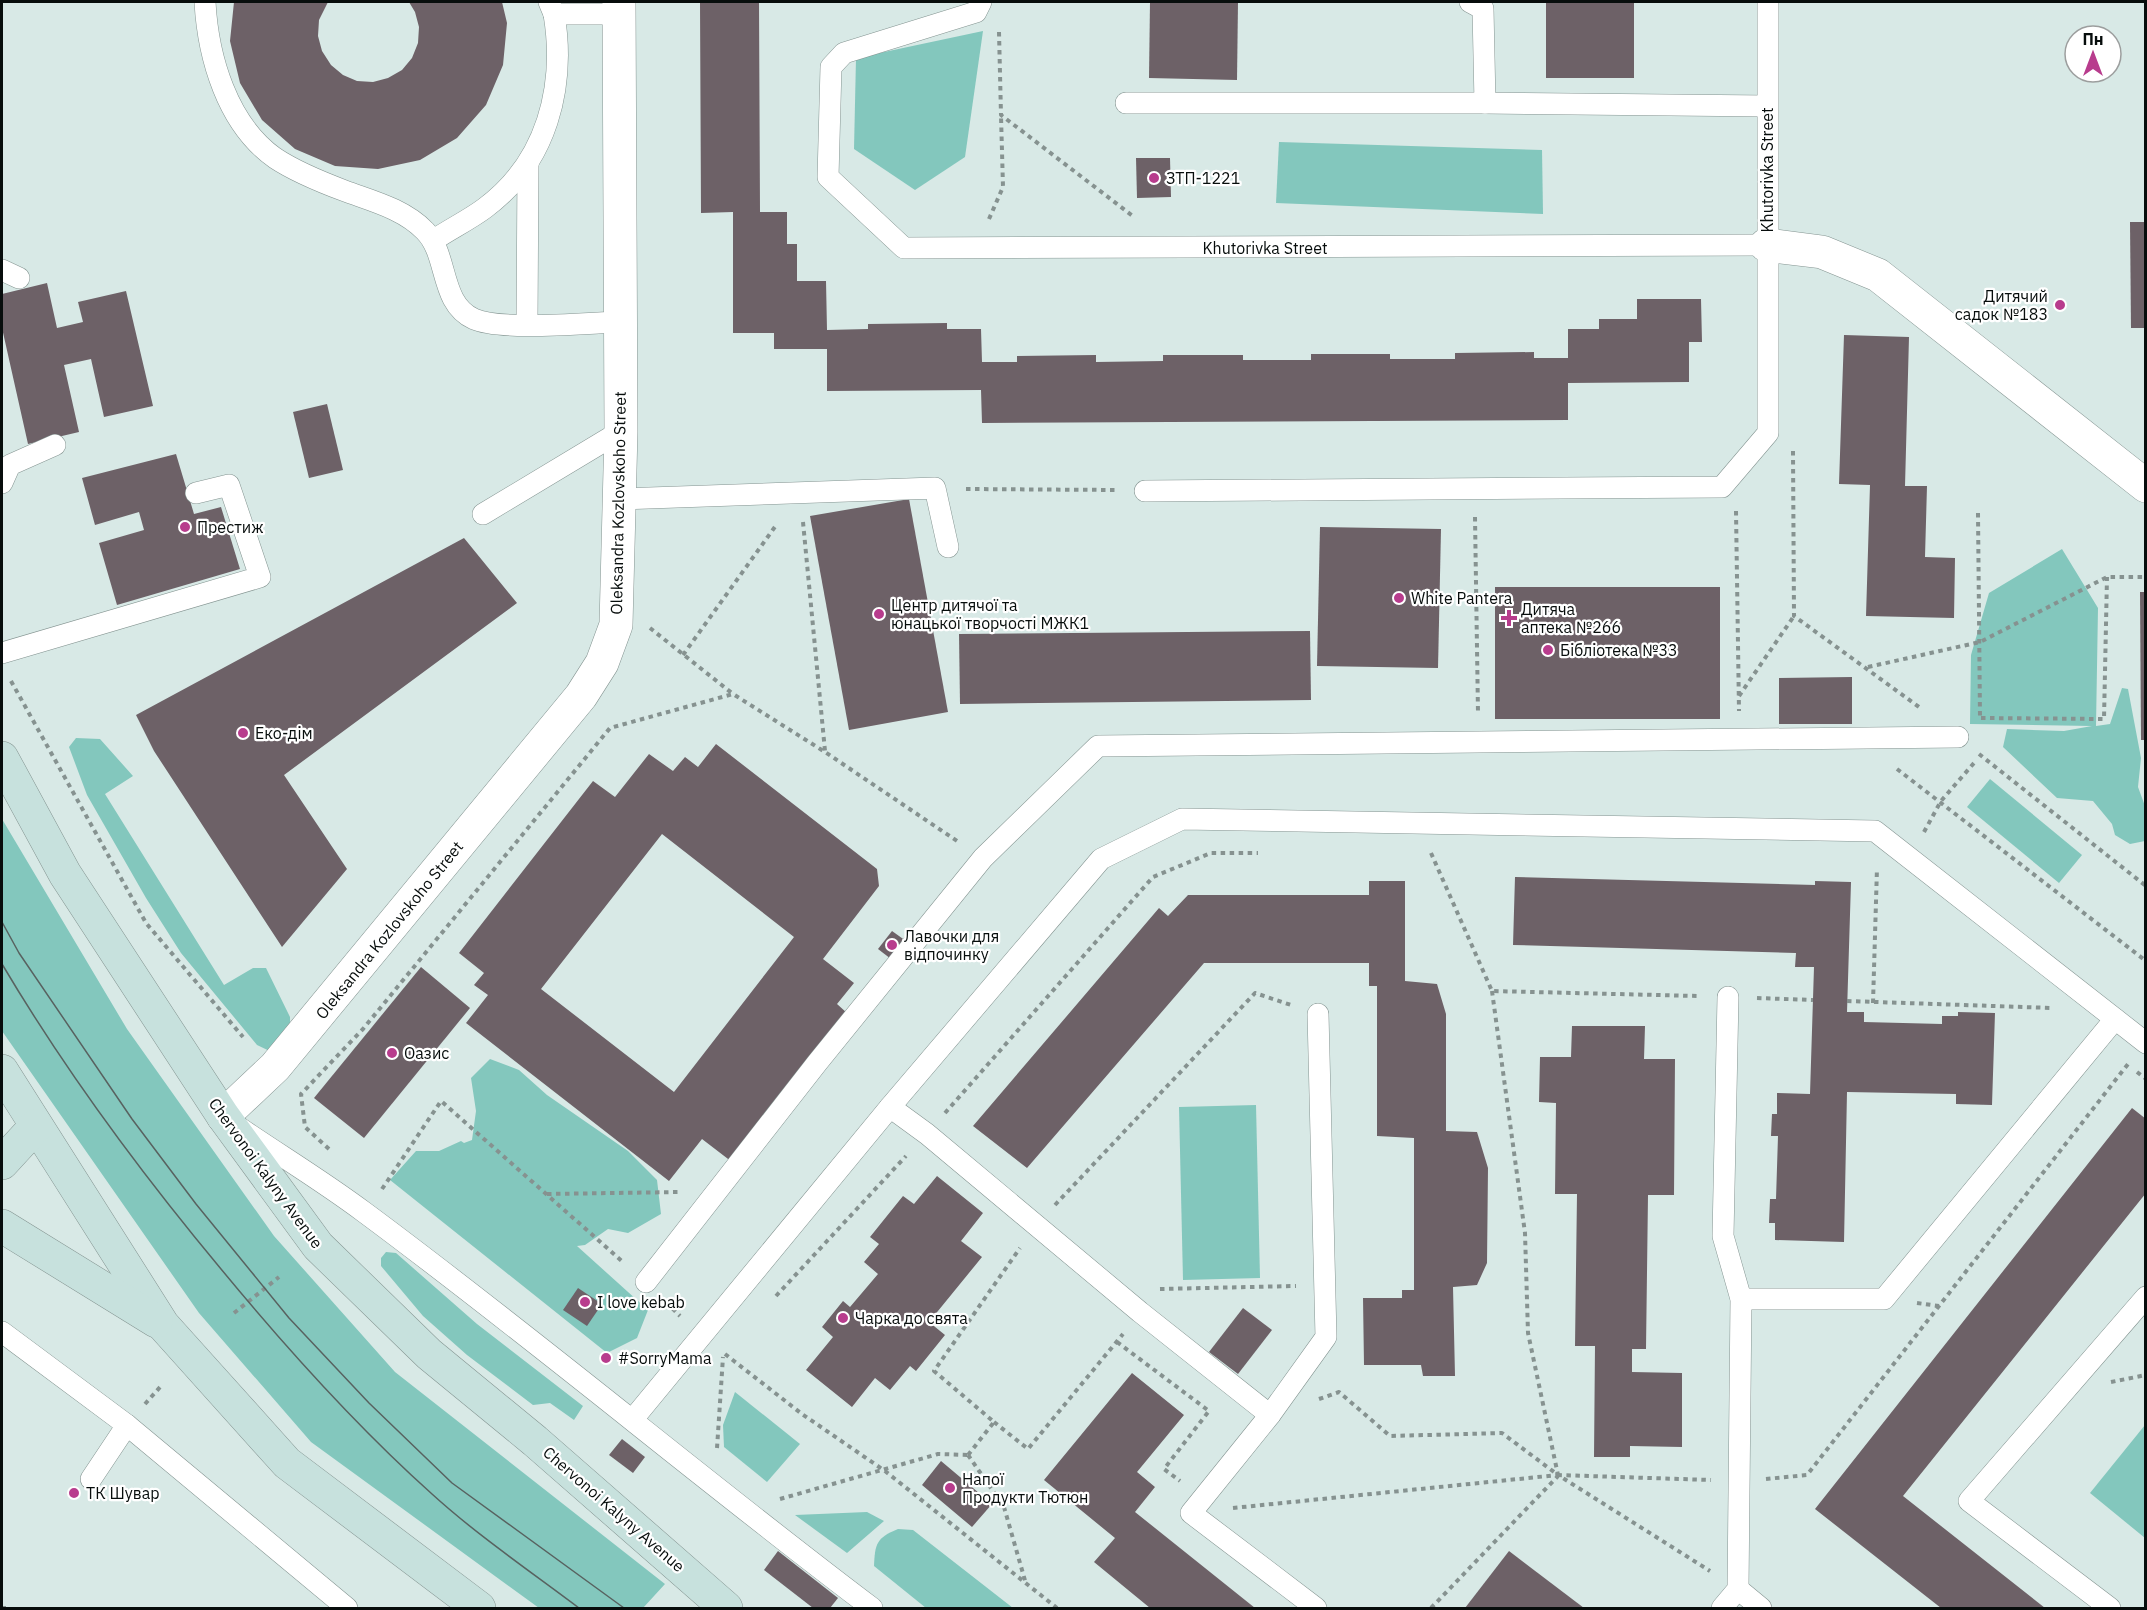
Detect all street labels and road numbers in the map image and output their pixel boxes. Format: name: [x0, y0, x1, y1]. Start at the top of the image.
street label: Khutorivka Street: [1757, 107, 1777, 233]
street label: Khutorivka Street: [1202, 238, 1328, 258]
street label: Oleksandra Kozlovskoho Street: [606, 391, 630, 615]
street label: Oleksandra Kozlovskoho Street: [311, 837, 467, 1023]
street label: Chervonoi Kalyny Avenue: [205, 1094, 327, 1252]
street label: Chervonoi Kalyny Avenue: [539, 1442, 689, 1576]

